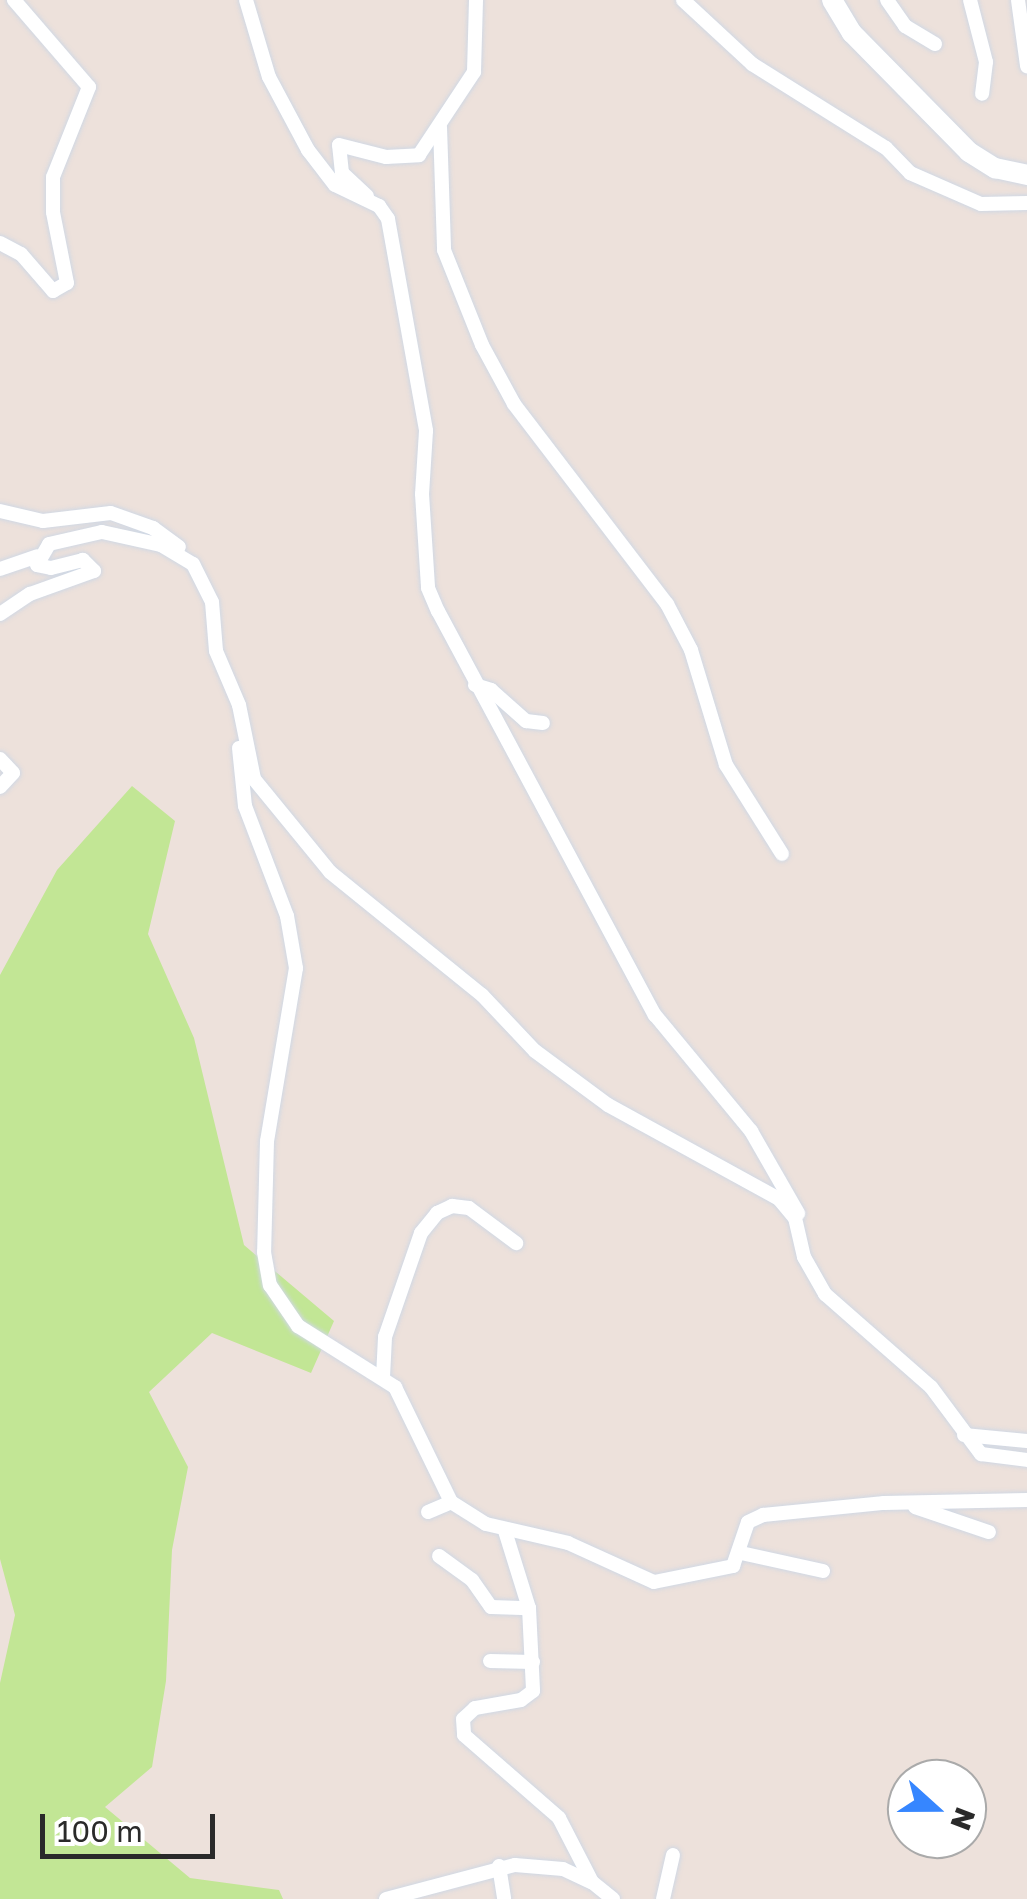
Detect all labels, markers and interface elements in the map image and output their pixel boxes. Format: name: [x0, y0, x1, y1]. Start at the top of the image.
north arrow: [887, 1759, 987, 1859]
scale bar: [45, 1794, 220, 1856]
text: N: [944, 1803, 983, 1835]
text: 100 m: [57, 1813, 143, 1849]

